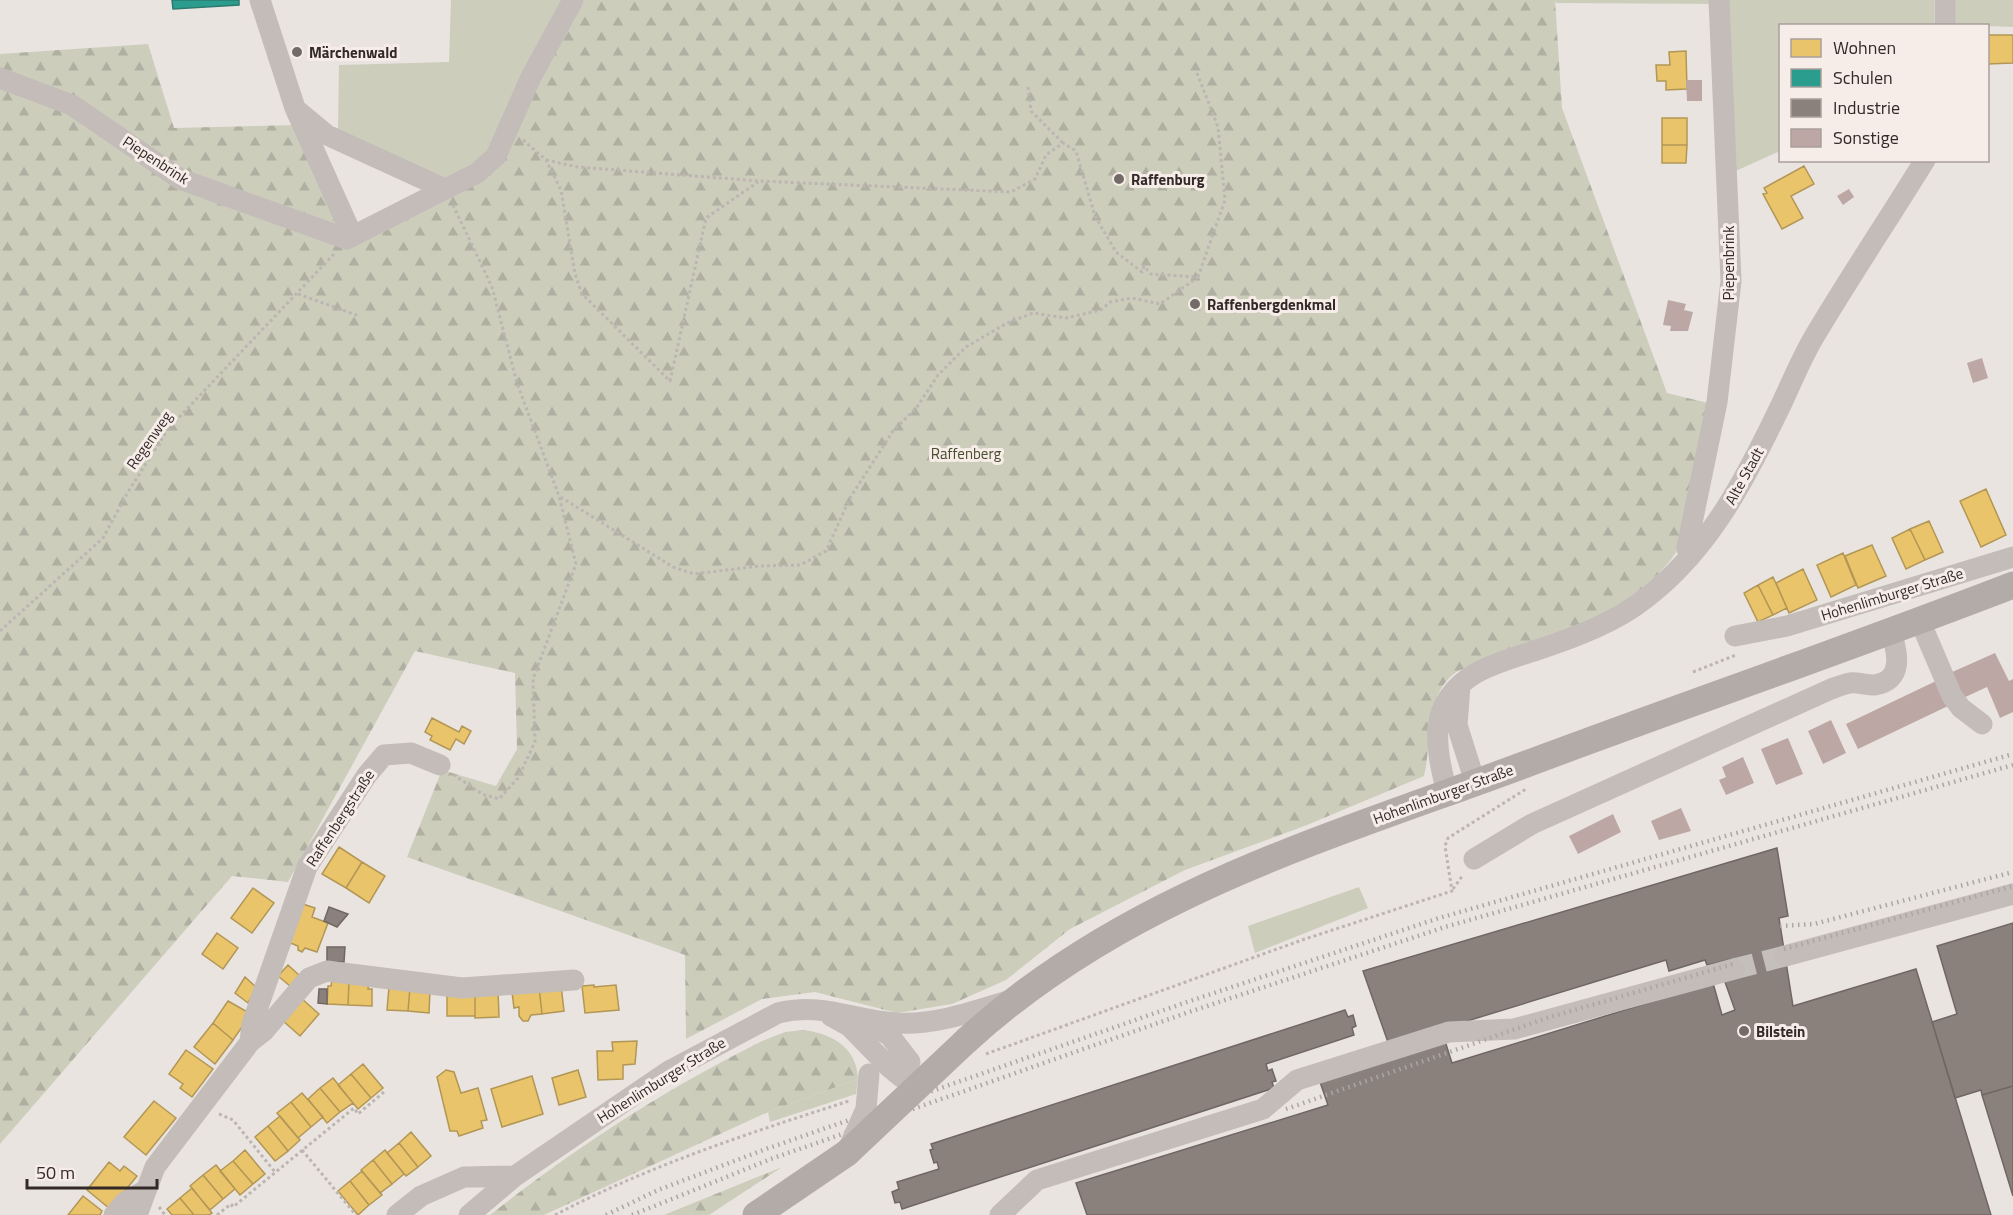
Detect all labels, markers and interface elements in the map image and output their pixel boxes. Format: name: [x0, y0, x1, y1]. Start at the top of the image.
legend: [1779, 24, 1989, 162]
text: Wohnen: [1833, 34, 1896, 61]
place label: Märchenwald: [309, 41, 398, 64]
marker: Märchenwald: [290, 45, 304, 59]
text: Schulen: [1833, 64, 1893, 91]
text: Industrie: [1833, 94, 1900, 121]
text: Sonstige: [1833, 124, 1899, 151]
street label: Piepenbrink: [118, 130, 194, 190]
place label: Raffenburg: [1131, 168, 1205, 191]
marker: Raffenburg: [1112, 172, 1126, 186]
street label: Piepenbrink: [1717, 226, 1740, 300]
place label: Raffenbergdenkmal: [1207, 293, 1336, 316]
marker: Raffenbergdenkmal: [1188, 297, 1202, 311]
street label: Regenweg: [120, 406, 178, 474]
park label: Raffenberg: [931, 442, 1002, 465]
street label: Alte Stadt: [1719, 442, 1770, 509]
street label: Hohenlimburger Straße: [1818, 561, 1966, 627]
street label: Hohenlimburger Straße: [1370, 758, 1516, 830]
street label: Raffenbergstraße: [300, 765, 380, 871]
place label: Bilstein: [1756, 1020, 1805, 1043]
marker: Bilstein: [1737, 1024, 1751, 1038]
street label: Hohenlimburger Straße: [592, 1031, 730, 1129]
scale bar: [27, 1152, 158, 1190]
text: 50 m: [36, 1159, 75, 1186]

